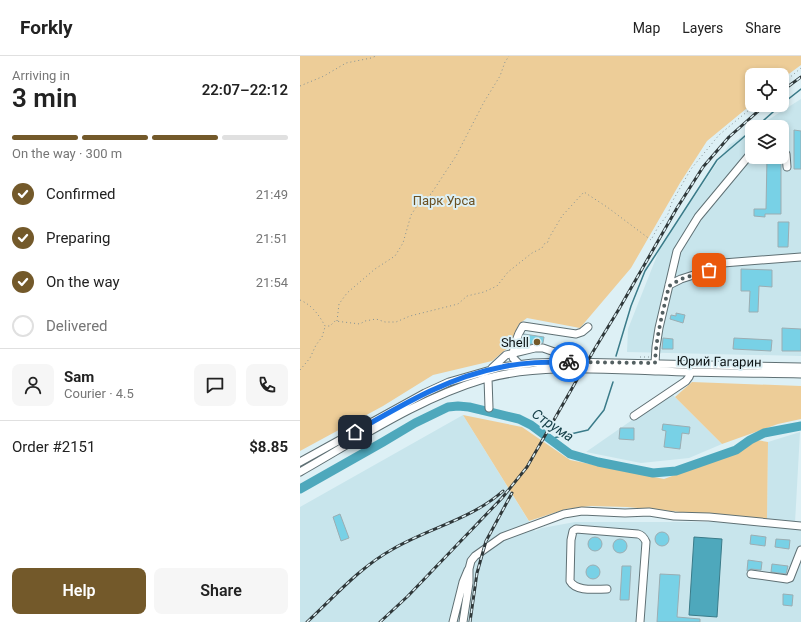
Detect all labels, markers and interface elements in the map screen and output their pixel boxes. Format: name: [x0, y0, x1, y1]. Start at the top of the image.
text: Forkly: [20, 16, 73, 39]
text: Map: [633, 20, 660, 36]
text: Layers: [682, 20, 723, 36]
text: Share: [745, 20, 781, 36]
text: Arriving in: [12, 68, 70, 83]
map controls: [745, 68, 789, 164]
button: locate: [745, 68, 789, 112]
text: 22:07–22:12: [202, 81, 288, 99]
text: 3 min: [12, 83, 77, 113]
button: layers: [745, 120, 789, 164]
text: On the way · 300 m: [12, 146, 122, 161]
icon: check: [12, 183, 34, 205]
text: Confirmed: [46, 185, 116, 203]
text: 21:49: [256, 187, 288, 202]
park label: Парк Урса: [413, 193, 475, 208]
icon: check: [12, 227, 34, 249]
text: Preparing: [46, 229, 110, 247]
text: 21:51: [256, 231, 288, 246]
pin: [692, 253, 726, 287]
icon: bag: [698, 259, 720, 281]
icon: check: [12, 271, 34, 293]
text: On the way: [46, 273, 120, 291]
text: 21:54: [256, 275, 288, 290]
text: Delivered: [46, 317, 108, 335]
place label: Shell: [501, 335, 529, 350]
marker: Shell: [532, 337, 542, 347]
courier: [549, 342, 589, 382]
icon: bike: [558, 351, 580, 373]
street label: Юрий Гагарин: [676, 353, 762, 370]
button: person: [12, 364, 54, 406]
button: chat: [194, 364, 236, 406]
button: phone: [246, 364, 288, 406]
text: Sam: [64, 368, 94, 386]
text: Courier · 4.5: [64, 386, 134, 401]
water label: Струма: [529, 405, 577, 445]
pin: [338, 415, 372, 449]
icon: home: [344, 421, 366, 443]
text: Order #2151: [12, 438, 95, 456]
text: $8.85: [249, 438, 288, 456]
button: Help: [12, 568, 146, 614]
button: Share: [154, 568, 288, 614]

